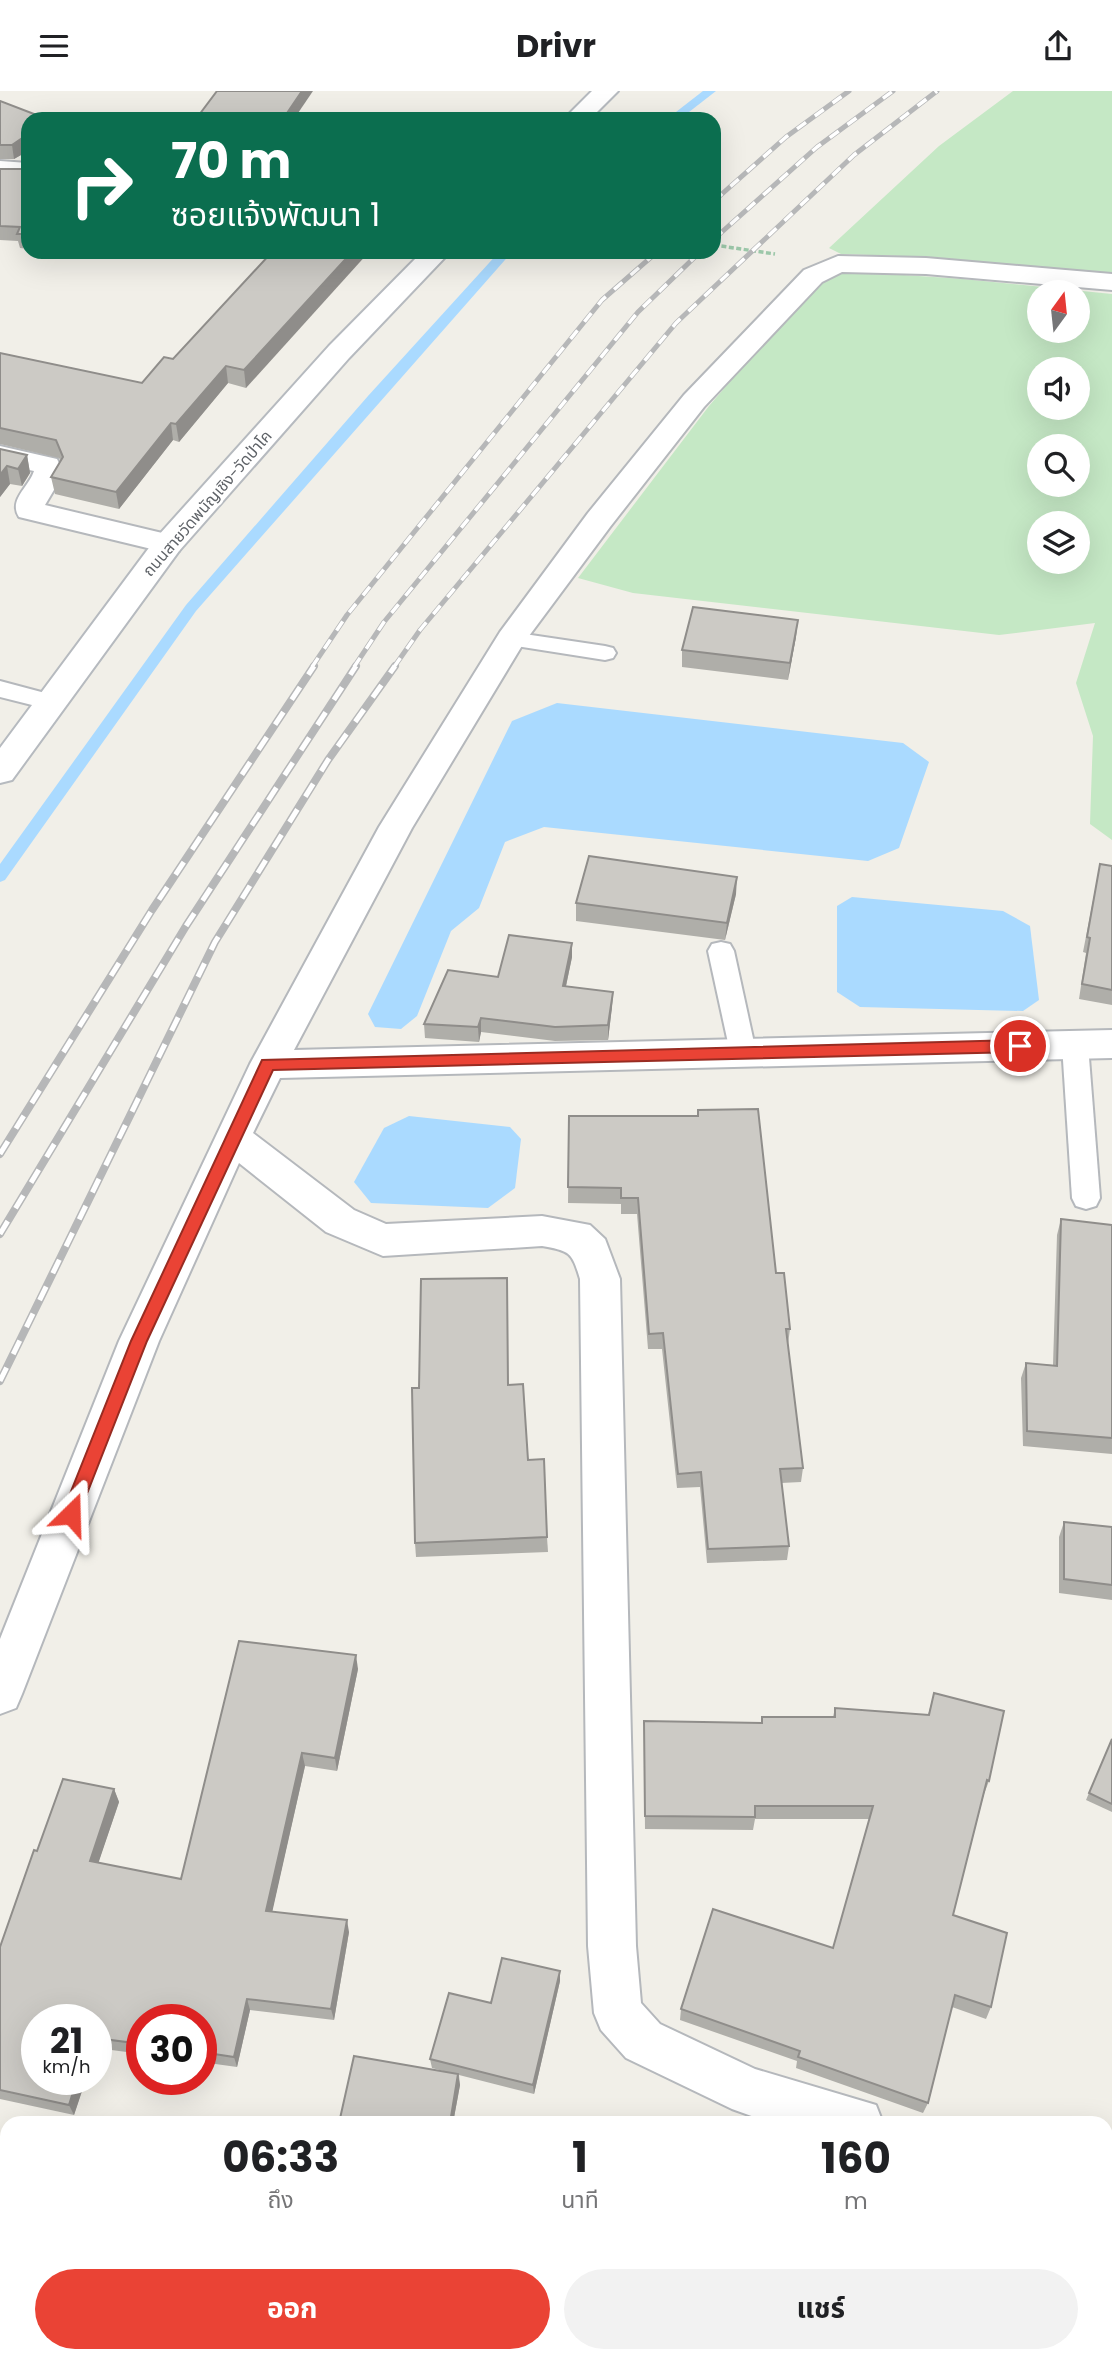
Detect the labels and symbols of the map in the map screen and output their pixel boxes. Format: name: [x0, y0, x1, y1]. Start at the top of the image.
north arrow: [1027, 280, 1090, 343]
street label: ถนนสายวัดพนัญเชิง-วัดป่าโค: [137, 425, 277, 581]
pin: [990, 1016, 1050, 1076]
position arrow: [34, 1477, 108, 1551]
speed limit sign: 30: [126, 2004, 217, 2095]

